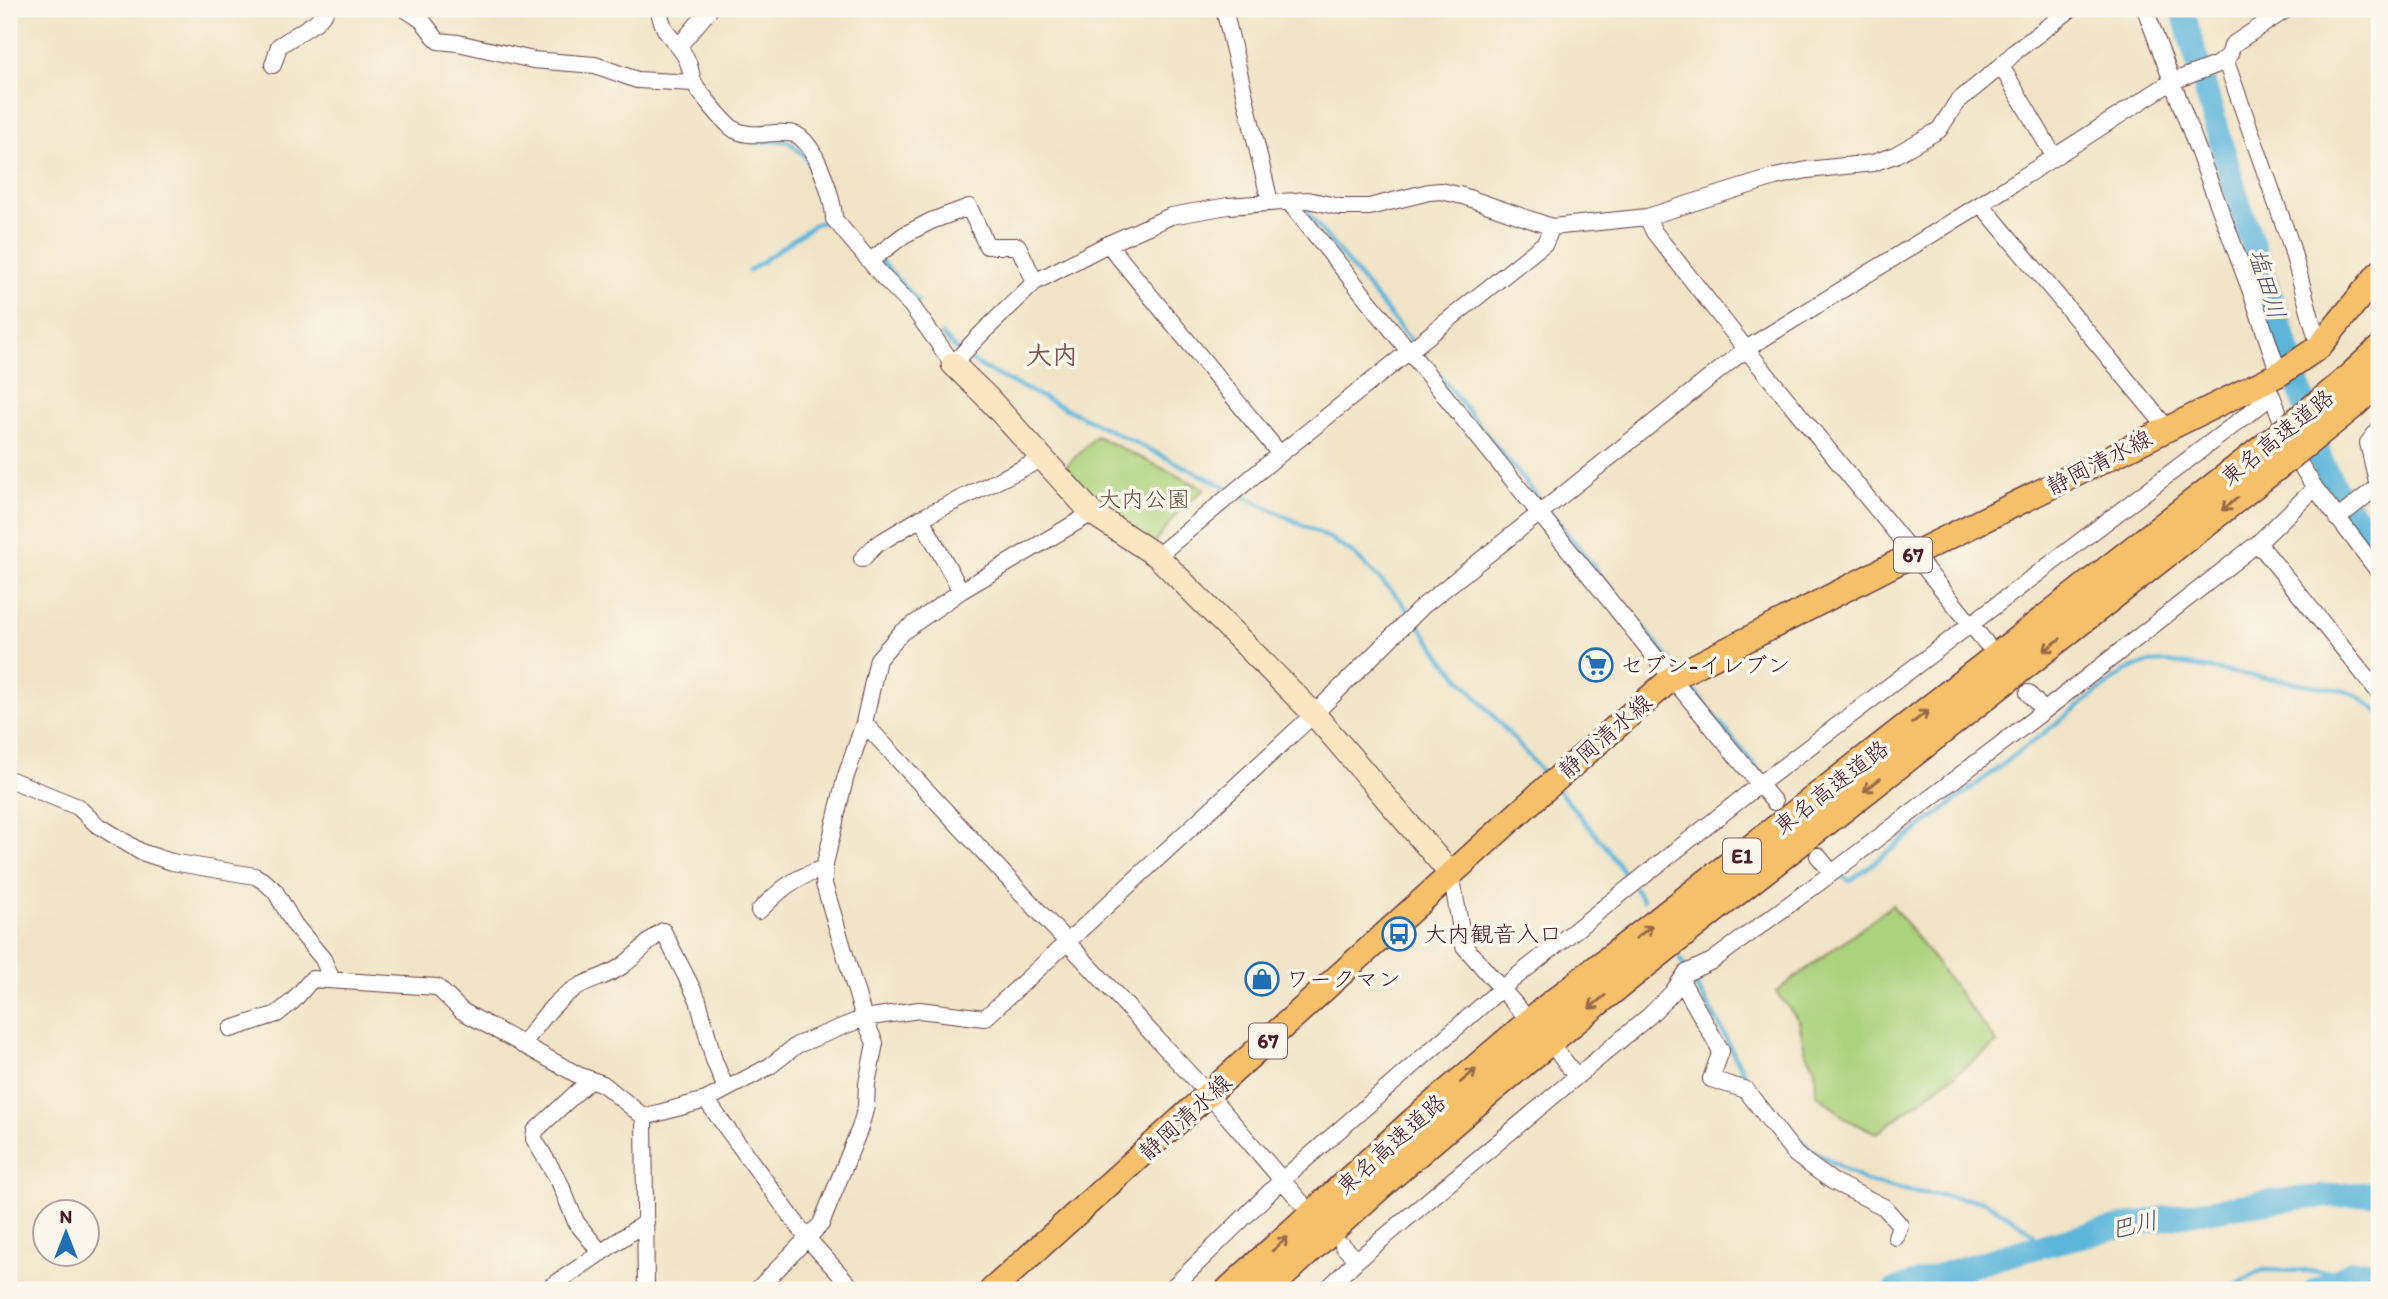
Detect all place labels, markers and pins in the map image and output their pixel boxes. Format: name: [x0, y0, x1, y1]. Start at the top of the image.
supermarket icon: セブン-イレブン: [1577, 646, 1615, 684]
place label: セブン-イレブン: [1620, 651, 1790, 679]
bus stop icon: 大内観音入口: [1380, 915, 1418, 953]
place label: 大内観音入口: [1424, 920, 1562, 948]
shop icon: ワークマン: [1243, 960, 1281, 998]
place label: ワークマン: [1286, 965, 1401, 993]

